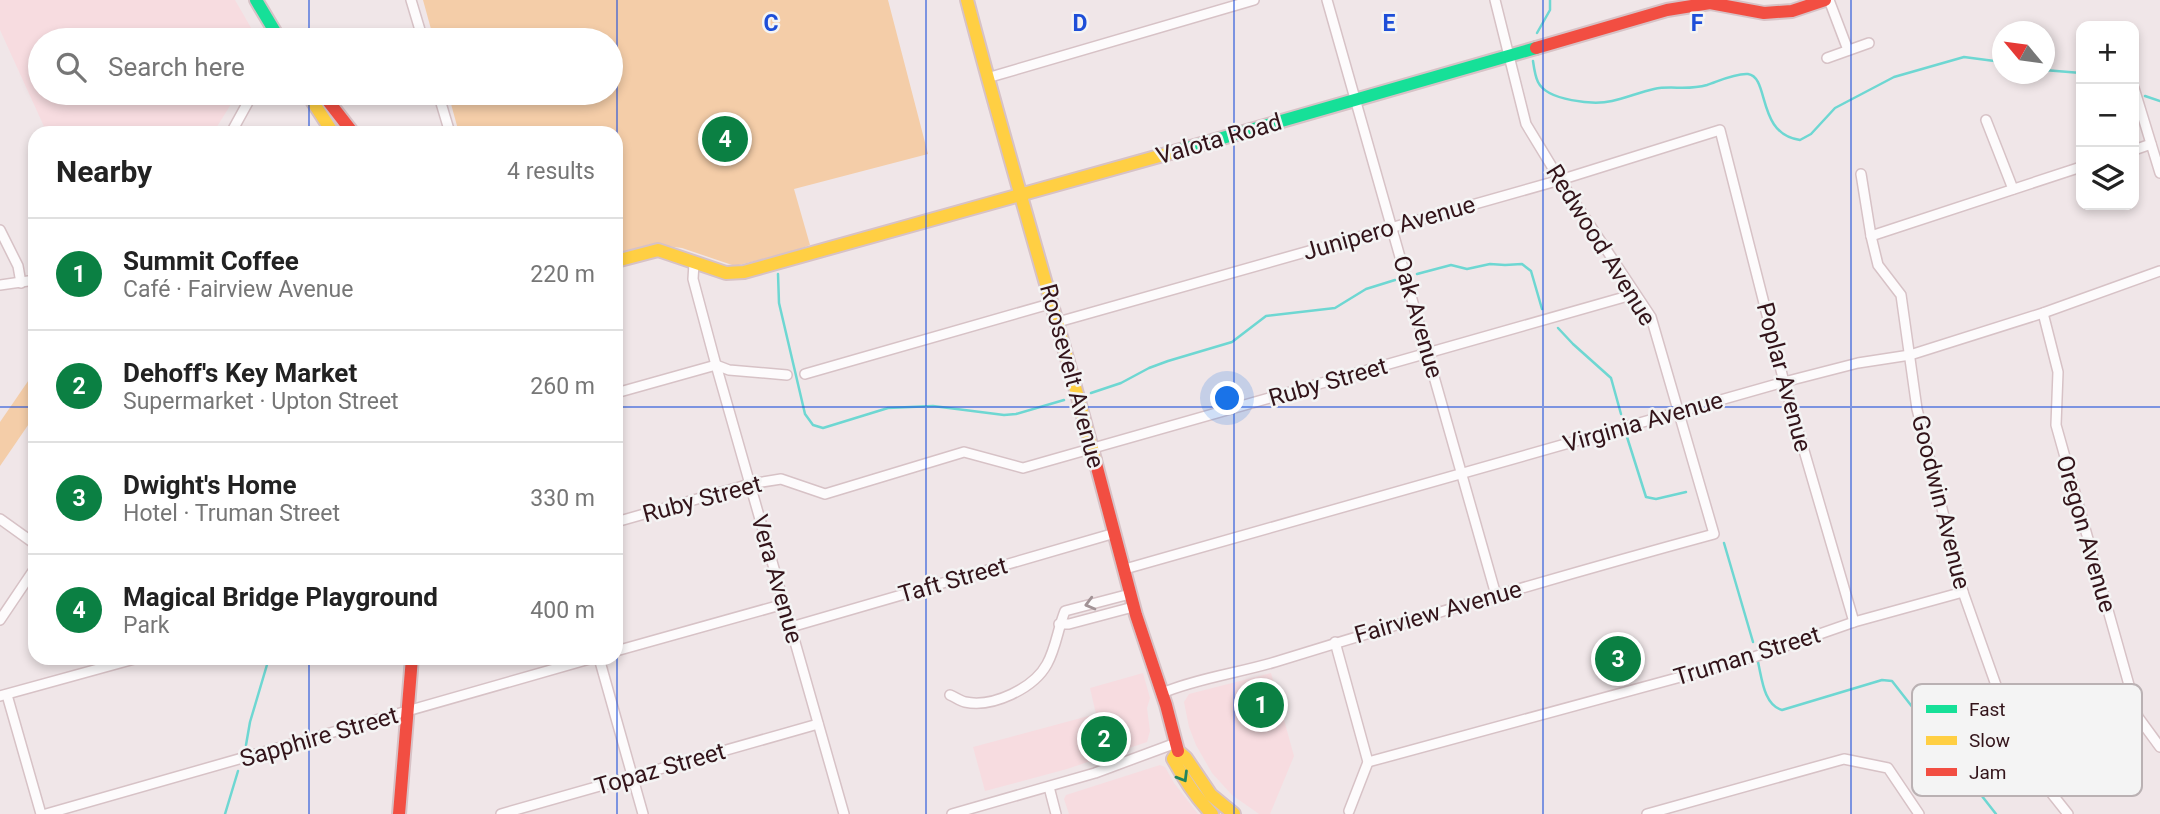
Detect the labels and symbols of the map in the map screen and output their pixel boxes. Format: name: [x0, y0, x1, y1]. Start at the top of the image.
text: C: [763, 10, 779, 37]
text: D: [1073, 10, 1087, 37]
text: E: [1383, 10, 1396, 37]
text: F: [1691, 10, 1704, 37]
north arrow: [1992, 21, 2055, 84]
street label: Valota Road: [1153, 108, 1285, 170]
pin: 4: [702, 113, 748, 165]
street label: Redwood Avenue: [1540, 159, 1662, 331]
street label: Junipero Avenue: [1300, 190, 1478, 266]
street label: Oak Avenue: [1387, 252, 1449, 382]
street label: Roosevelt Avenue: [1034, 281, 1110, 471]
street label: Poplar Avenue: [1751, 299, 1817, 455]
street label: Ruby Street: [1266, 352, 1391, 412]
your location: [1210, 381, 1244, 415]
street label: Virginia Avenue: [1560, 386, 1726, 458]
street label: Goodwin Avenue: [1906, 412, 1976, 592]
street label: Oregon Avenue: [2050, 452, 2122, 616]
street label: Ruby Street: [639, 470, 765, 528]
street label: Vera Avenue: [745, 511, 809, 647]
street label: Taft Street: [896, 551, 1011, 609]
street label: Fairview Avenue: [1351, 575, 1525, 649]
one-way arrow: [1085, 596, 1097, 610]
street label: Truman Street: [1670, 620, 1824, 692]
pin: 3: [1595, 633, 1641, 685]
pin: 1: [1238, 679, 1284, 731]
legend: [1912, 684, 2142, 796]
text: Fast: [1969, 698, 2006, 721]
street label: Sapphire Street: [237, 701, 401, 773]
pin: 2: [1081, 713, 1127, 765]
text: Slow: [1969, 729, 2010, 752]
street label: Topaz Street: [591, 737, 729, 801]
text: Jam: [1969, 761, 2006, 784]
one-way arrow: [1174, 770, 1187, 783]

